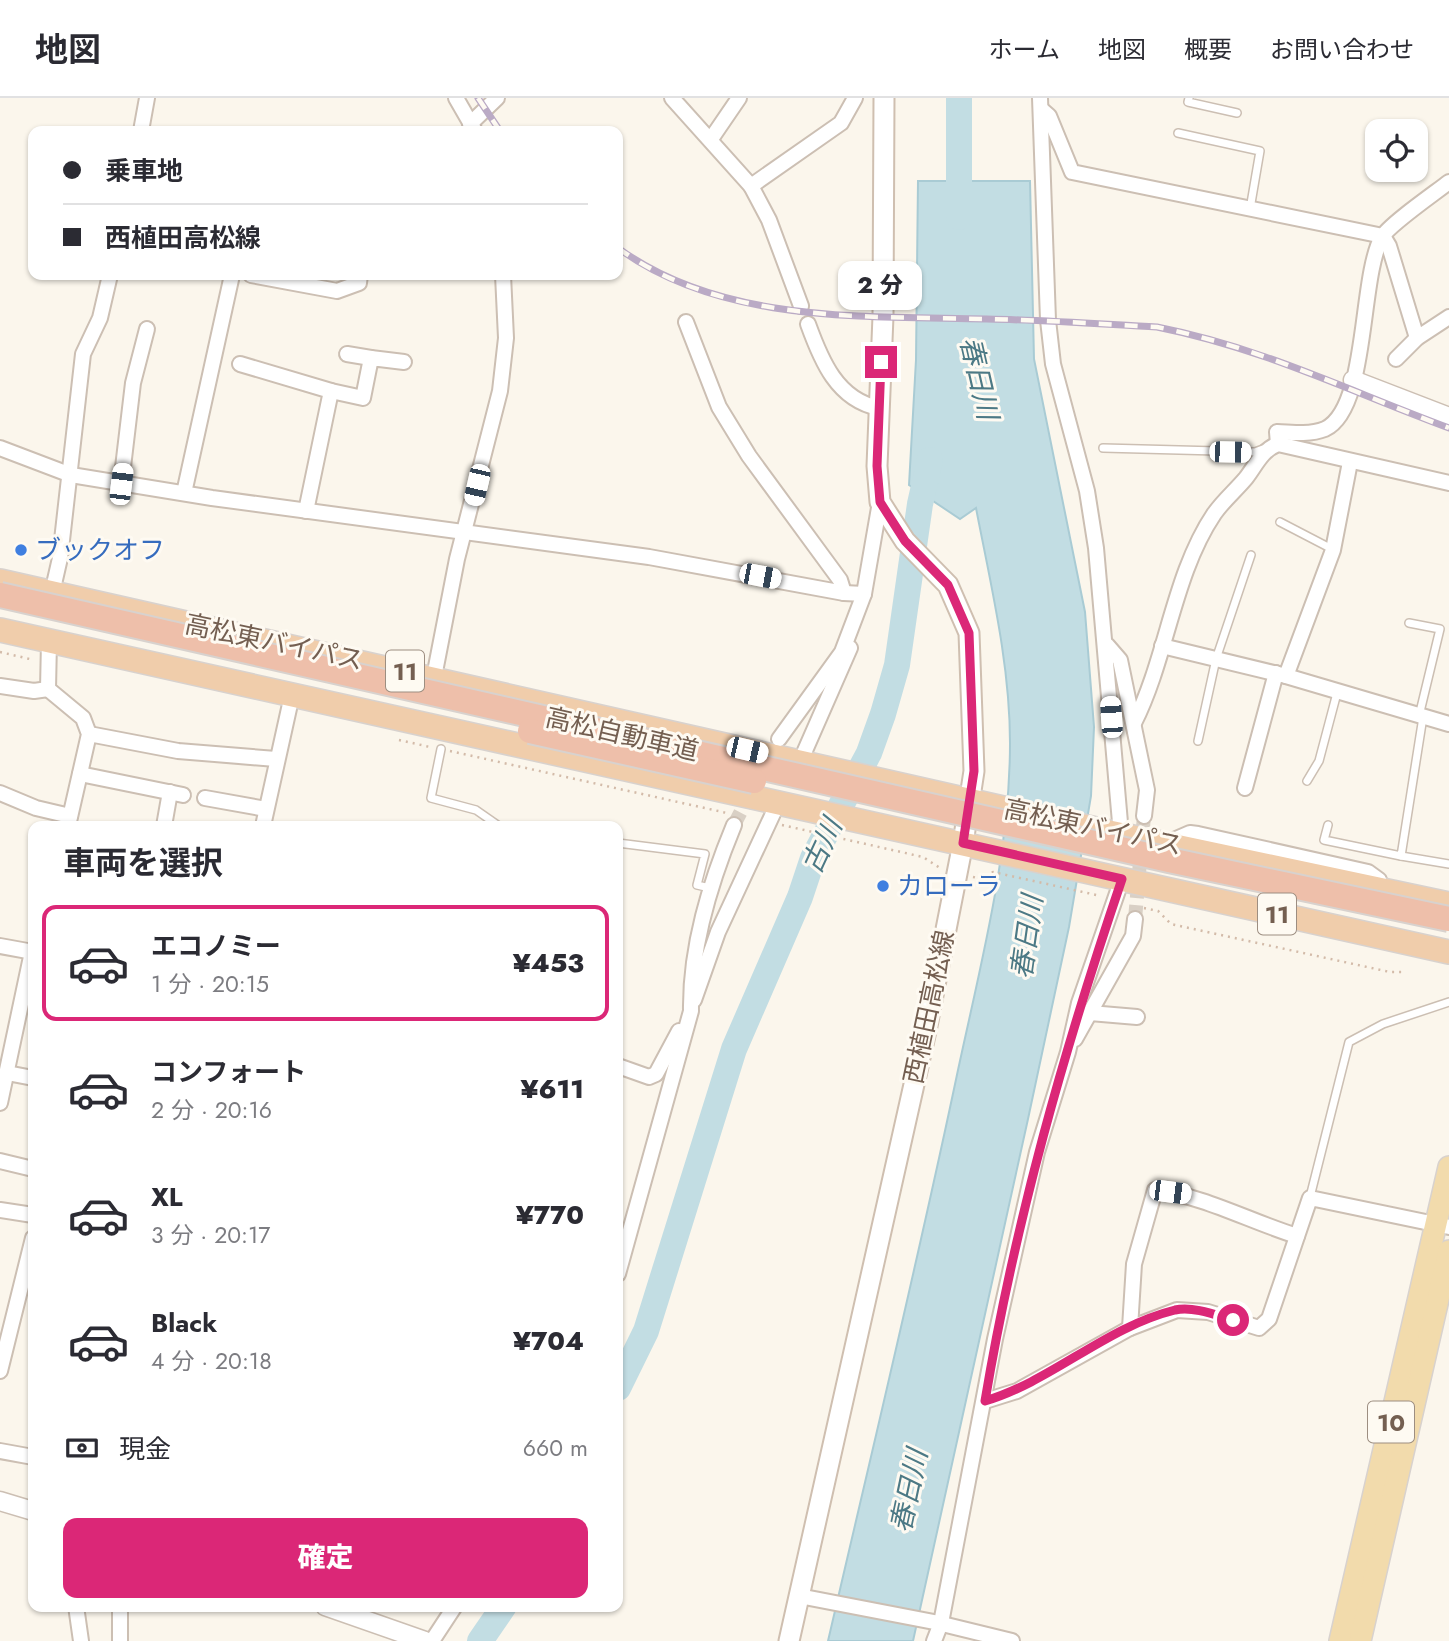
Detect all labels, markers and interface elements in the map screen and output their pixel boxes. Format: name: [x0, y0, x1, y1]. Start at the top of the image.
text: 地図: [35, 26, 101, 73]
text: ホーム: [989, 32, 1060, 67]
text: 地図: [1098, 32, 1146, 67]
text: 概要: [1184, 32, 1232, 67]
text: お問い合わせ: [1270, 32, 1414, 67]
map controls: [1365, 119, 1428, 182]
button: locate: [1365, 119, 1428, 182]
text: 乗車地: [105, 152, 183, 190]
text: 西植田高松線: [105, 219, 261, 257]
callout: 2 分: [839, 260, 923, 310]
text: 2 分: [857, 268, 903, 302]
water label: 春日川: [950, 332, 1009, 426]
route end: [865, 346, 897, 378]
car: [1209, 441, 1252, 463]
car: [109, 462, 134, 506]
car: [463, 462, 492, 508]
place label: ブックオフ: [35, 531, 165, 569]
marker: ブックオフ: [13, 542, 29, 558]
car: [738, 562, 783, 590]
street label: 高松東バイパス: [181, 605, 367, 679]
road number: 11: [386, 650, 424, 692]
car: [1100, 695, 1123, 739]
street label: 高松自動車道: [542, 698, 702, 770]
car: [725, 735, 770, 765]
street label: 高松東バイパス: [1000, 790, 1186, 864]
water label: 古川: [792, 809, 854, 880]
text: 車両を選択: [63, 840, 223, 886]
place label: カローラ: [897, 867, 1001, 905]
marker: カローラ: [875, 878, 891, 894]
water label: 春日川: [1001, 890, 1054, 981]
road number: 11: [1258, 894, 1296, 934]
text: エコノミー: [151, 927, 281, 965]
street label: 西植田高松線: [894, 927, 964, 1087]
icon: car: [67, 932, 130, 995]
text: ¥453: [513, 944, 584, 982]
text: 1 分 · 20:15: [151, 967, 269, 1001]
text: コンフォート: [151, 1053, 306, 1091]
icon: car: [67, 1058, 130, 1121]
text: ¥611: [520, 1070, 584, 1108]
text: 2 分 · 20:16: [151, 1093, 272, 1127]
text: XL: [151, 1178, 183, 1216]
car: [1148, 1179, 1193, 1205]
icon: car: [67, 1184, 130, 1247]
text: ¥770: [516, 1196, 584, 1234]
text: 3 分 · 20:17: [151, 1218, 270, 1252]
text: Black: [151, 1304, 217, 1342]
route start: [1217, 1304, 1249, 1336]
icon: car: [67, 1310, 130, 1373]
text: ¥704: [513, 1322, 584, 1360]
text: 4 分 · 20:18: [151, 1344, 272, 1378]
road number: 10: [1368, 1402, 1414, 1442]
icon: cash: [63, 1429, 101, 1467]
text: 現金: [119, 1430, 171, 1468]
text: 660 m: [523, 1431, 588, 1465]
water label: 春日川: [880, 1443, 938, 1536]
button: 確定: [63, 1518, 588, 1598]

